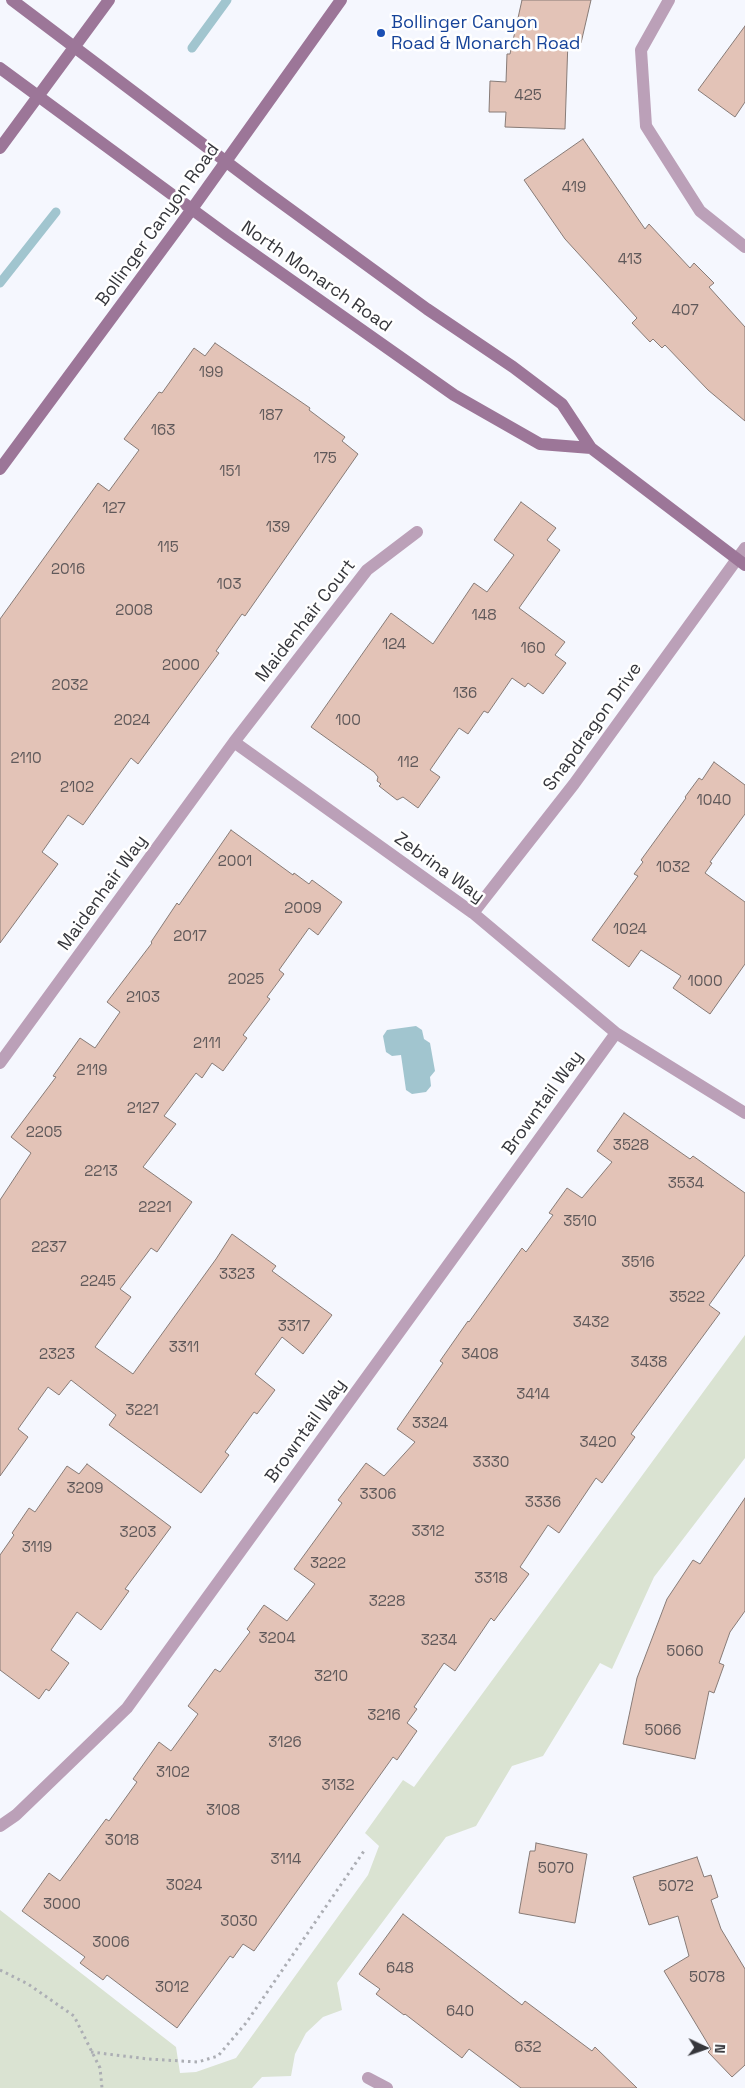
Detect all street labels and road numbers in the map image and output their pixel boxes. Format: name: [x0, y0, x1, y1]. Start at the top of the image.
street label: Bollinger Canyon Road: [92, 139, 224, 311]
street label: North Monarch Road: [237, 217, 395, 337]
street label: Maidenhair Court: [251, 555, 361, 687]
street label: Snapdragon Drive: [539, 658, 647, 796]
street label: Zebrina Way: [390, 828, 488, 908]
street label: Maidenhair Way: [54, 831, 152, 955]
street label: Browntail Way: [498, 1047, 588, 1159]
street label: Browntail Way: [261, 1375, 351, 1487]

